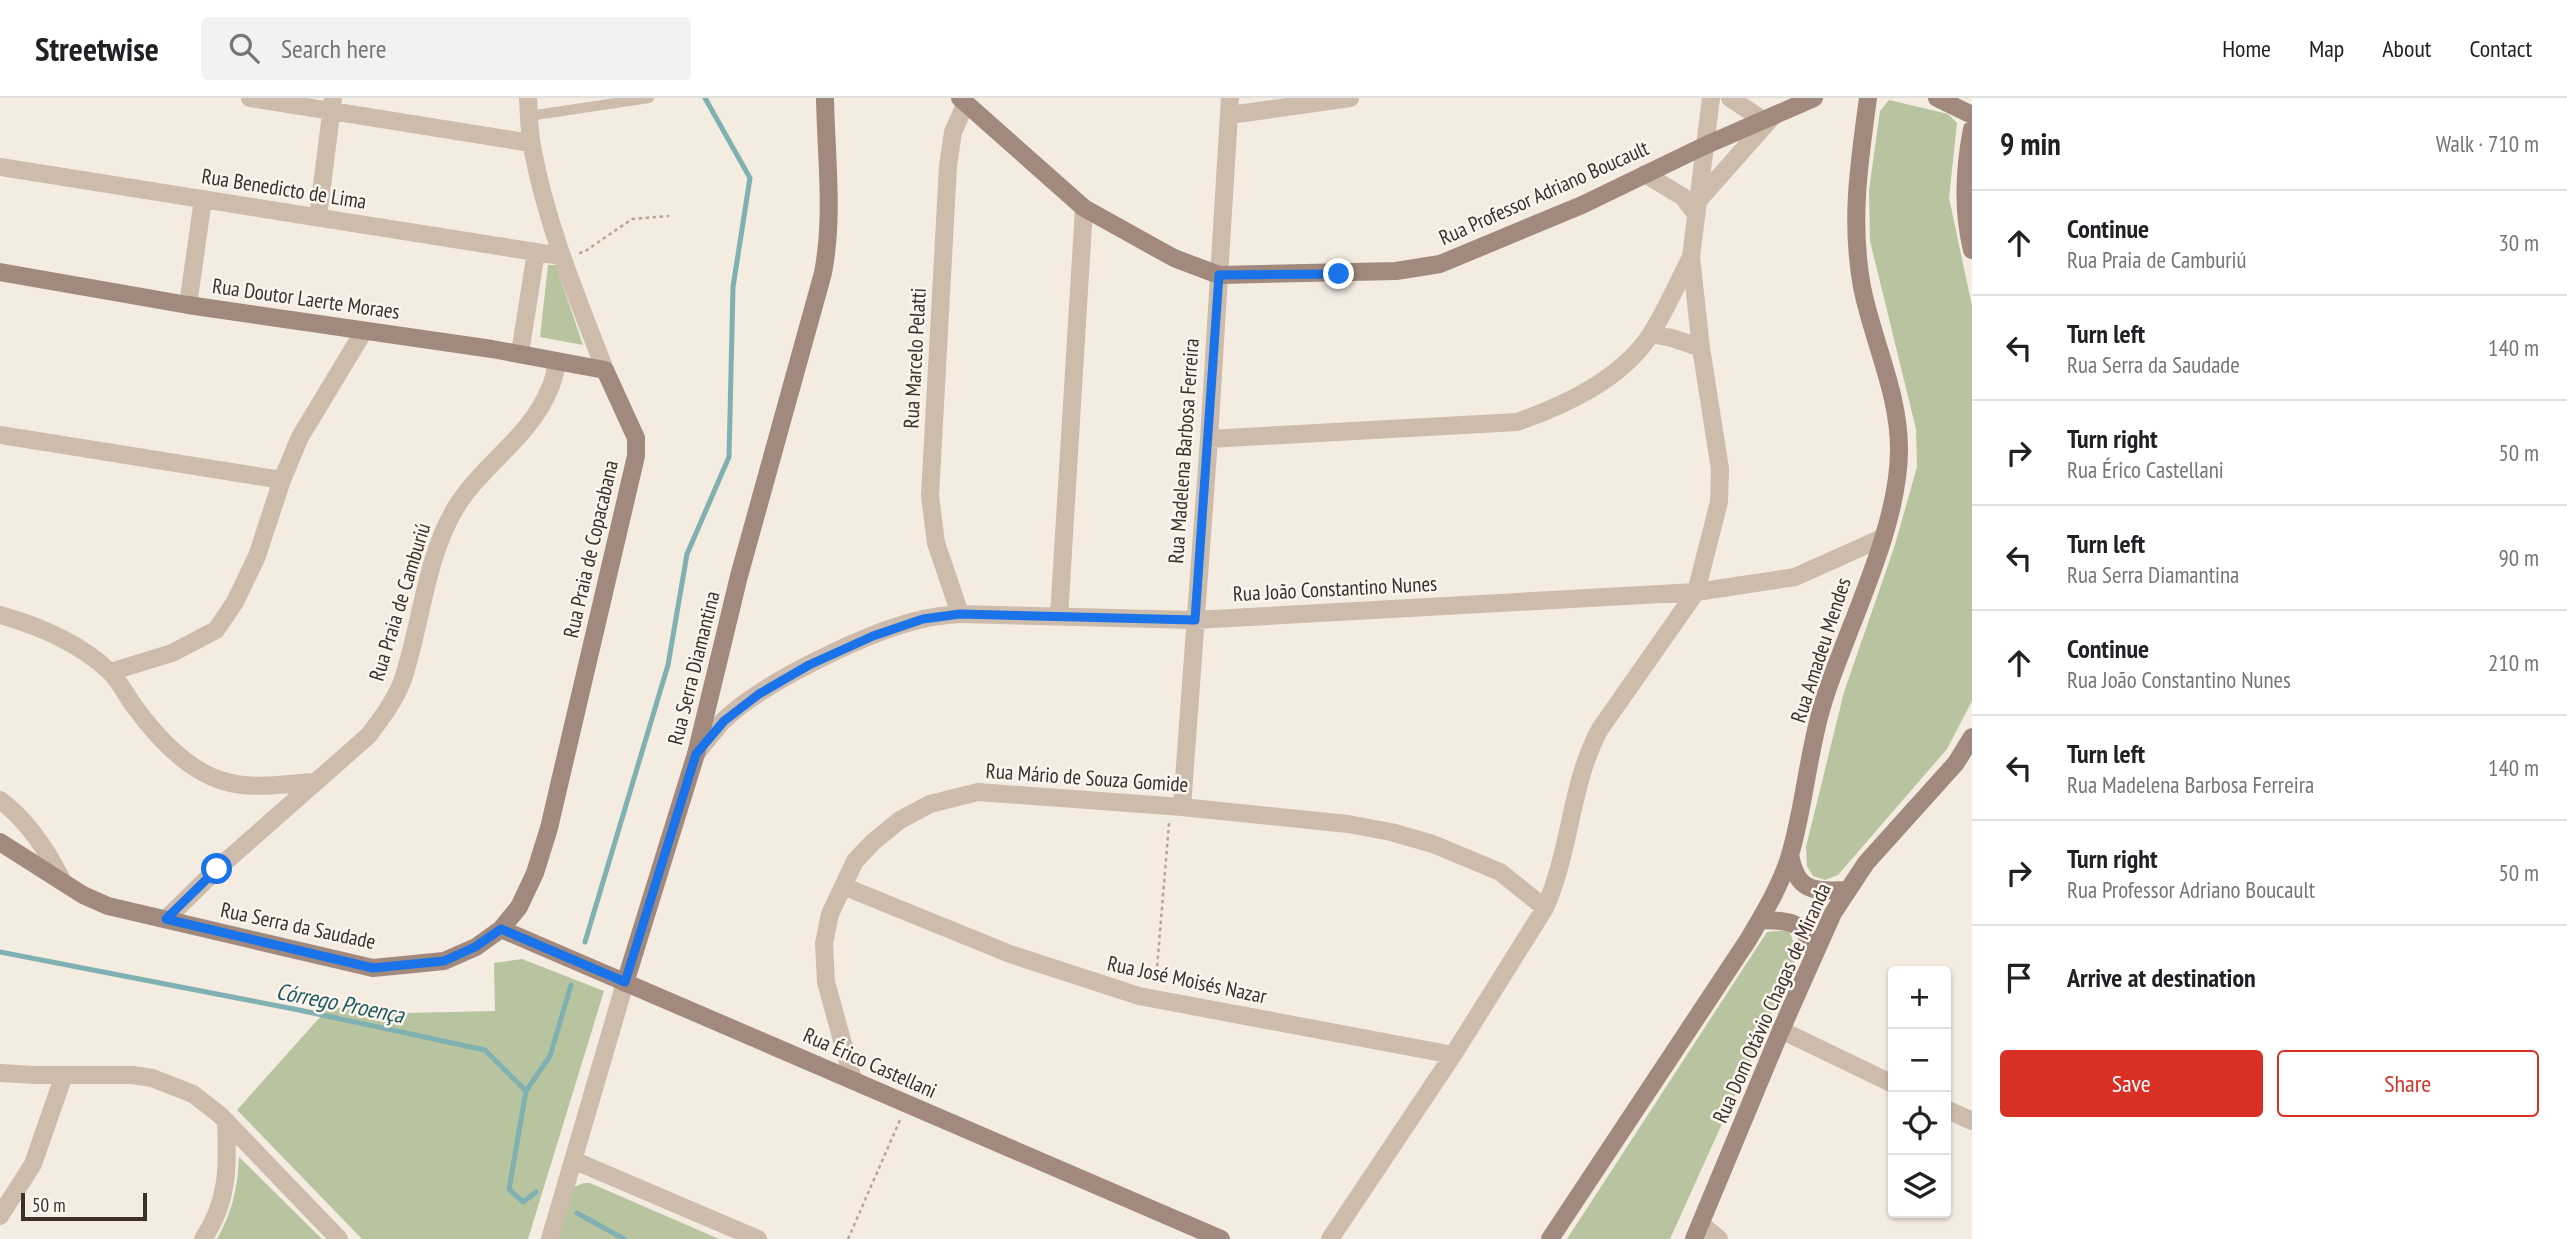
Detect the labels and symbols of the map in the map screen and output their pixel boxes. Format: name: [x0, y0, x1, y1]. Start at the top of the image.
street label: Rua Professor Adriano Boucault: [1435, 134, 1653, 251]
street label: Rua Benedicto de Lima: [200, 162, 368, 215]
route end: [1323, 258, 1354, 289]
street label: Rua Doutor Laerte Moraes: [211, 272, 402, 325]
street label: Rua Marcelo Pelatti: [897, 287, 932, 429]
street label: Rua Madelena Barbosa Ferreira: [1162, 337, 1205, 564]
street label: Rua Praia de Copacabana: [557, 457, 624, 640]
street label: Rua Praia de Camburiú: [363, 520, 436, 684]
street label: Rua João Constantino Nunes: [1232, 570, 1438, 607]
street label: Rua Amadeu Mendes: [1784, 574, 1857, 726]
street label: Rua Serra Diamantina: [661, 588, 726, 747]
street label: Rua Mário de Souza Gomide: [985, 757, 1189, 798]
route start: [201, 853, 232, 884]
street label: Rua Dom Otávio Chagas de Miranda: [1706, 879, 1837, 1127]
street label: Rua Serra da Saudade: [218, 896, 378, 955]
street label: Rua José Moisés Nazar: [1105, 949, 1269, 1010]
water label: Córrego Proença: [274, 976, 408, 1029]
street label: Rua Érico Castellani: [799, 1021, 941, 1104]
scale bar: [21, 1190, 147, 1222]

